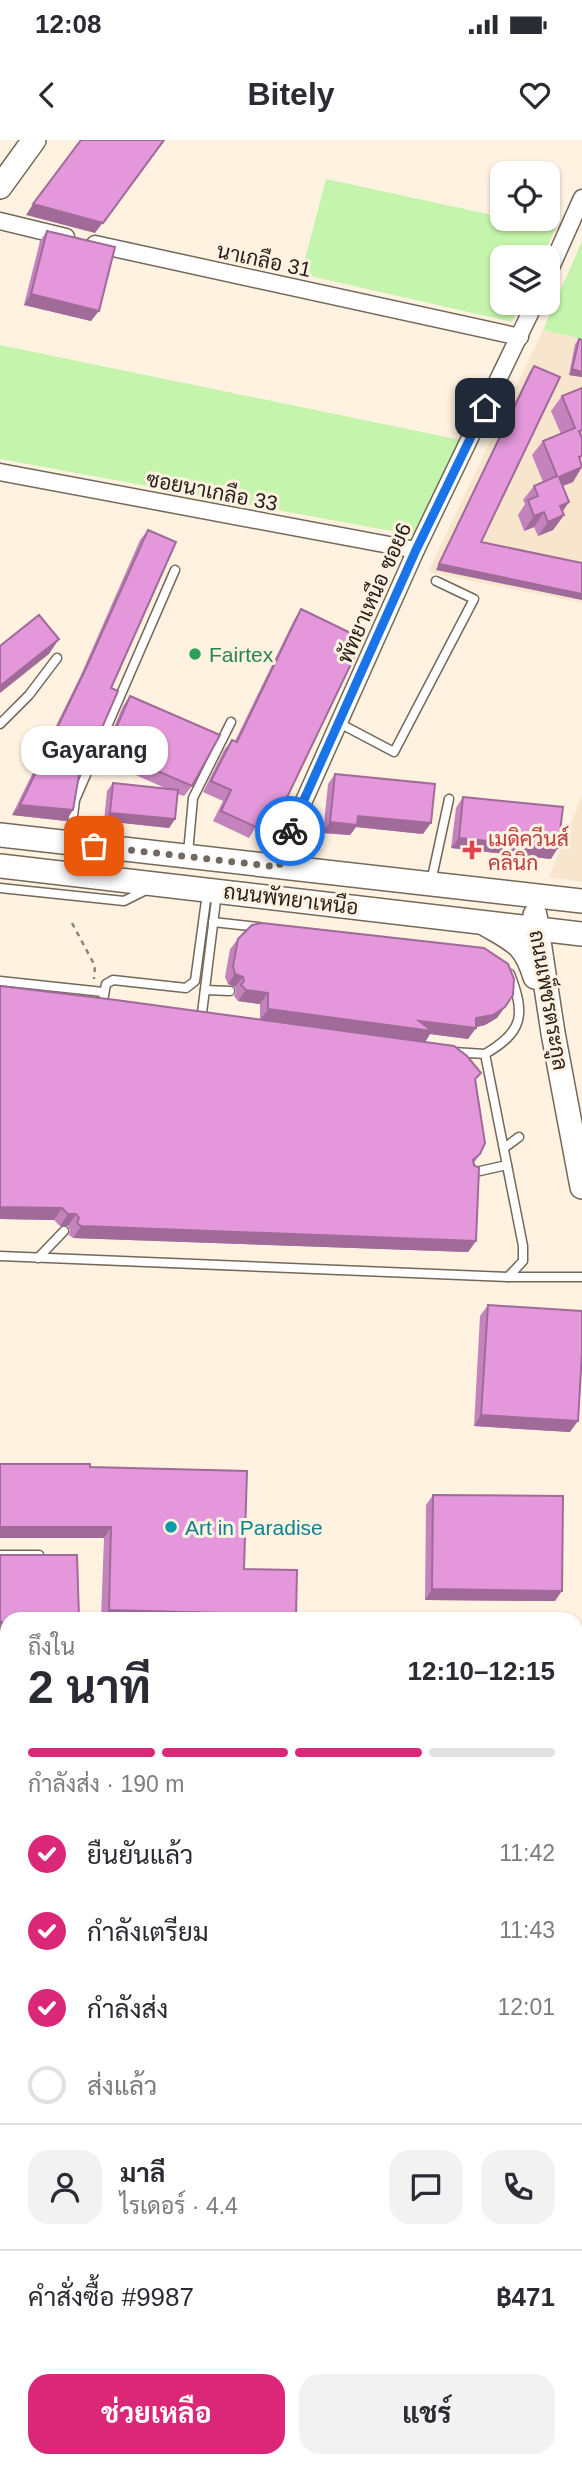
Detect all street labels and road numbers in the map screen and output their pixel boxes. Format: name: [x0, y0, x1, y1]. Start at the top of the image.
street label: นาเกลือ 31: [215, 237, 314, 281]
street label: ซอยนาเกลือ 33: [144, 465, 280, 515]
street label: พัทยาเหนือ ซอย6: [331, 518, 415, 667]
street label: ถนนพัทยาเหนือ: [222, 877, 360, 919]
street label: ถนนเพ็ชรตระกูล: [521, 928, 576, 1073]

